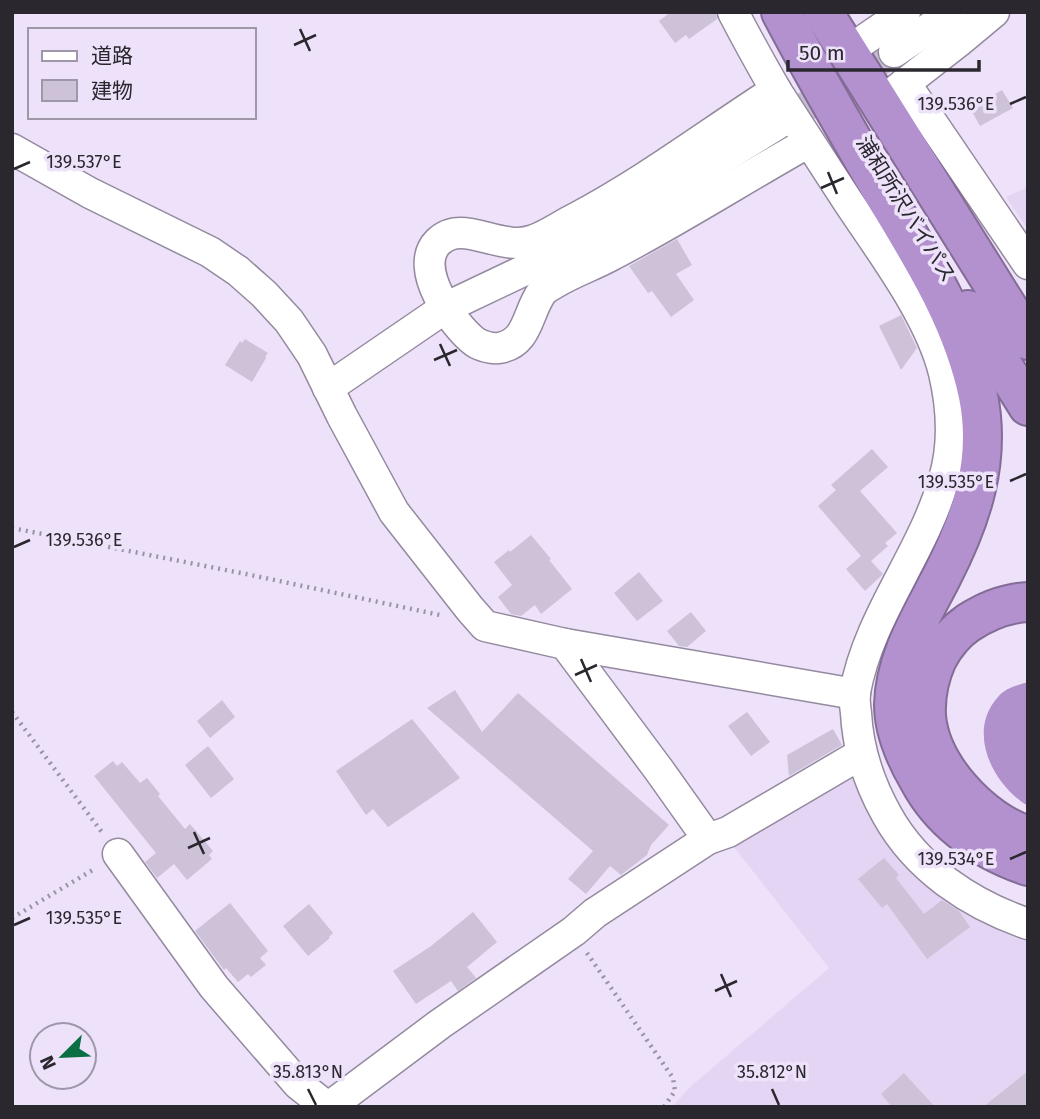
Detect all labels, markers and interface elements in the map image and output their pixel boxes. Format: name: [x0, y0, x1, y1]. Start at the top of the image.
legend: [28, 28, 256, 119]
scale bar: [788, 28, 979, 72]
text: 50 m: [799, 40, 845, 66]
text: 道路: [91, 43, 133, 69]
text: 建物: [91, 78, 133, 104]
text: 139.536°E: [918, 93, 994, 115]
street label: 浦和所沢バイパス: [851, 131, 961, 287]
text: 139.537°E: [46, 151, 122, 173]
text: 139.535°E: [918, 471, 994, 493]
text: 139.536°E: [46, 529, 122, 551]
text: 139.534°E: [918, 848, 994, 870]
text: 139.535°E: [46, 907, 122, 929]
north arrow: [28, 1021, 98, 1091]
text: N: [35, 1052, 61, 1073]
text: 35.813°N: [273, 1061, 343, 1083]
text: 35.812°N: [737, 1061, 807, 1083]

